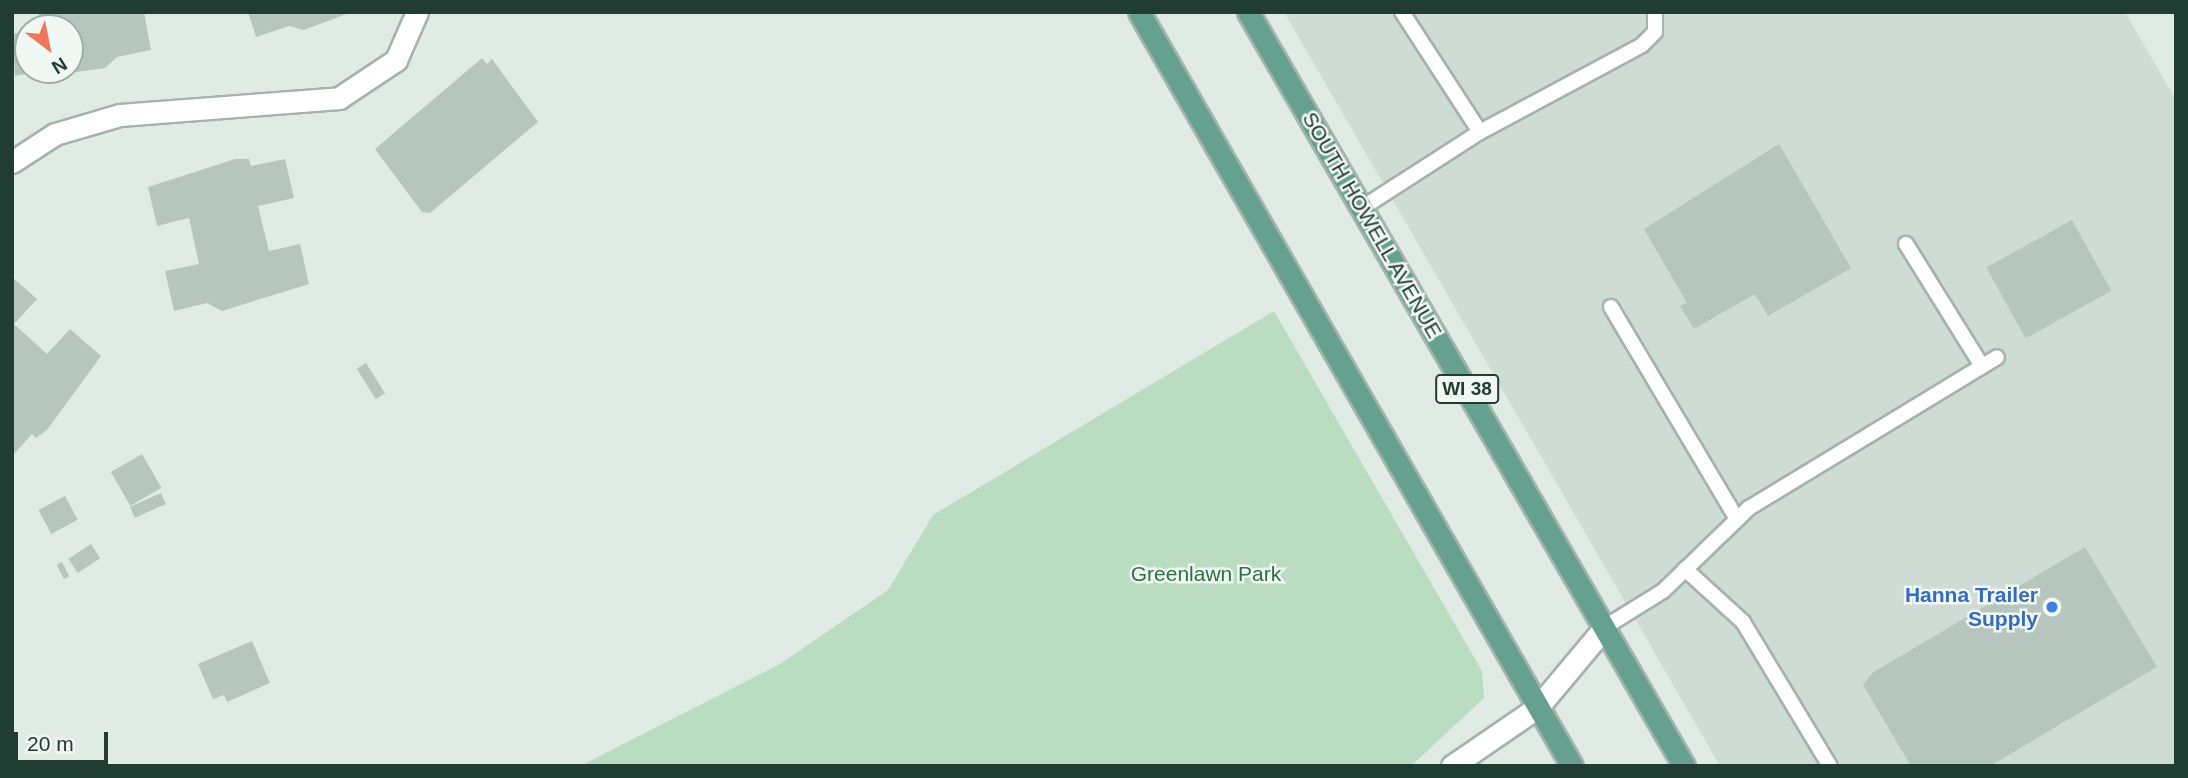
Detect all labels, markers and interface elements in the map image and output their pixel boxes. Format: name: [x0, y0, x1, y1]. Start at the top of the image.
north arrow: [14, 14, 84, 84]
text: N: [48, 53, 71, 78]
street label: SOUTH HOWELL AVENUE: [1296, 107, 1448, 343]
road number: WI 38: [1434, 374, 1500, 404]
park label: Greenlawn Park: [1131, 561, 1281, 587]
place label: Hanna Trailer Supply: [1905, 582, 2038, 632]
marker: Hanna Trailer Supply: [2044, 599, 2060, 615]
scale bar: [18, 718, 112, 762]
text: 20 m: [27, 732, 74, 755]

